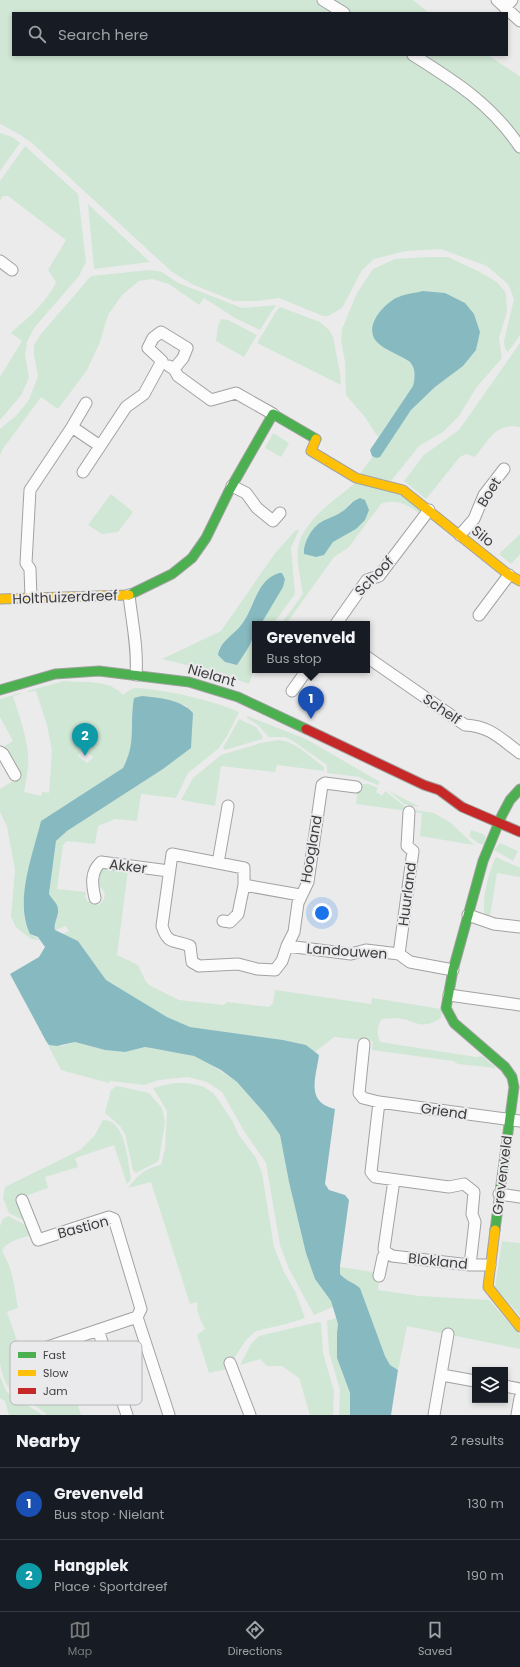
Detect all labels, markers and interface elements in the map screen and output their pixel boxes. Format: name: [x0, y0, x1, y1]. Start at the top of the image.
search box: [12, 12, 508, 56]
icon: search: [26, 23, 48, 45]
text: Search here: [58, 24, 148, 45]
street label: Boet: [472, 473, 506, 511]
street label: Silo: [467, 521, 499, 551]
street label: Schoof: [350, 551, 398, 600]
street label: Holthuizerdreef: [12, 585, 118, 609]
popup: [252, 621, 370, 673]
text: Grevenveld: [266, 627, 356, 648]
text: Bus stop: [266, 649, 322, 668]
street label: Nielant: [186, 659, 238, 691]
pin: 1: [298, 686, 324, 719]
street label: Schelf: [419, 689, 465, 729]
pin: 2: [72, 723, 98, 756]
street label: Hoogland: [295, 814, 327, 884]
street label: Akker: [108, 854, 148, 878]
street label: Huurland: [393, 861, 421, 927]
your location: [312, 903, 332, 923]
street label: Landouwen: [306, 938, 388, 964]
street label: Griend: [419, 1098, 469, 1124]
street label: Grevenveld: [487, 1134, 517, 1216]
street label: Bastion: [55, 1211, 111, 1243]
street label: Blokland: [407, 1248, 469, 1274]
legend: [10, 1341, 142, 1405]
text: Fast: [43, 1347, 66, 1363]
text: Slow: [43, 1365, 68, 1381]
map controls: [472, 1367, 508, 1403]
button: layers: [472, 1367, 508, 1403]
text: Jam: [43, 1383, 68, 1399]
text: Nearby: [16, 1429, 80, 1453]
text: 2 results: [450, 1431, 504, 1450]
text: Grevenveld: [54, 1483, 143, 1504]
text: 1: [27, 1494, 31, 1513]
text: 130 m: [467, 1494, 504, 1513]
text: Bus stop · Nielant: [54, 1505, 164, 1524]
text: Hangplek: [54, 1555, 129, 1576]
text: 2: [25, 1566, 33, 1585]
text: 190 m: [467, 1566, 504, 1585]
text: Place · Sportdreef: [54, 1577, 168, 1596]
tab: Map: [68, 1619, 92, 1660]
tab: Directions: [228, 1619, 282, 1660]
tab: Saved: [418, 1619, 452, 1660]

